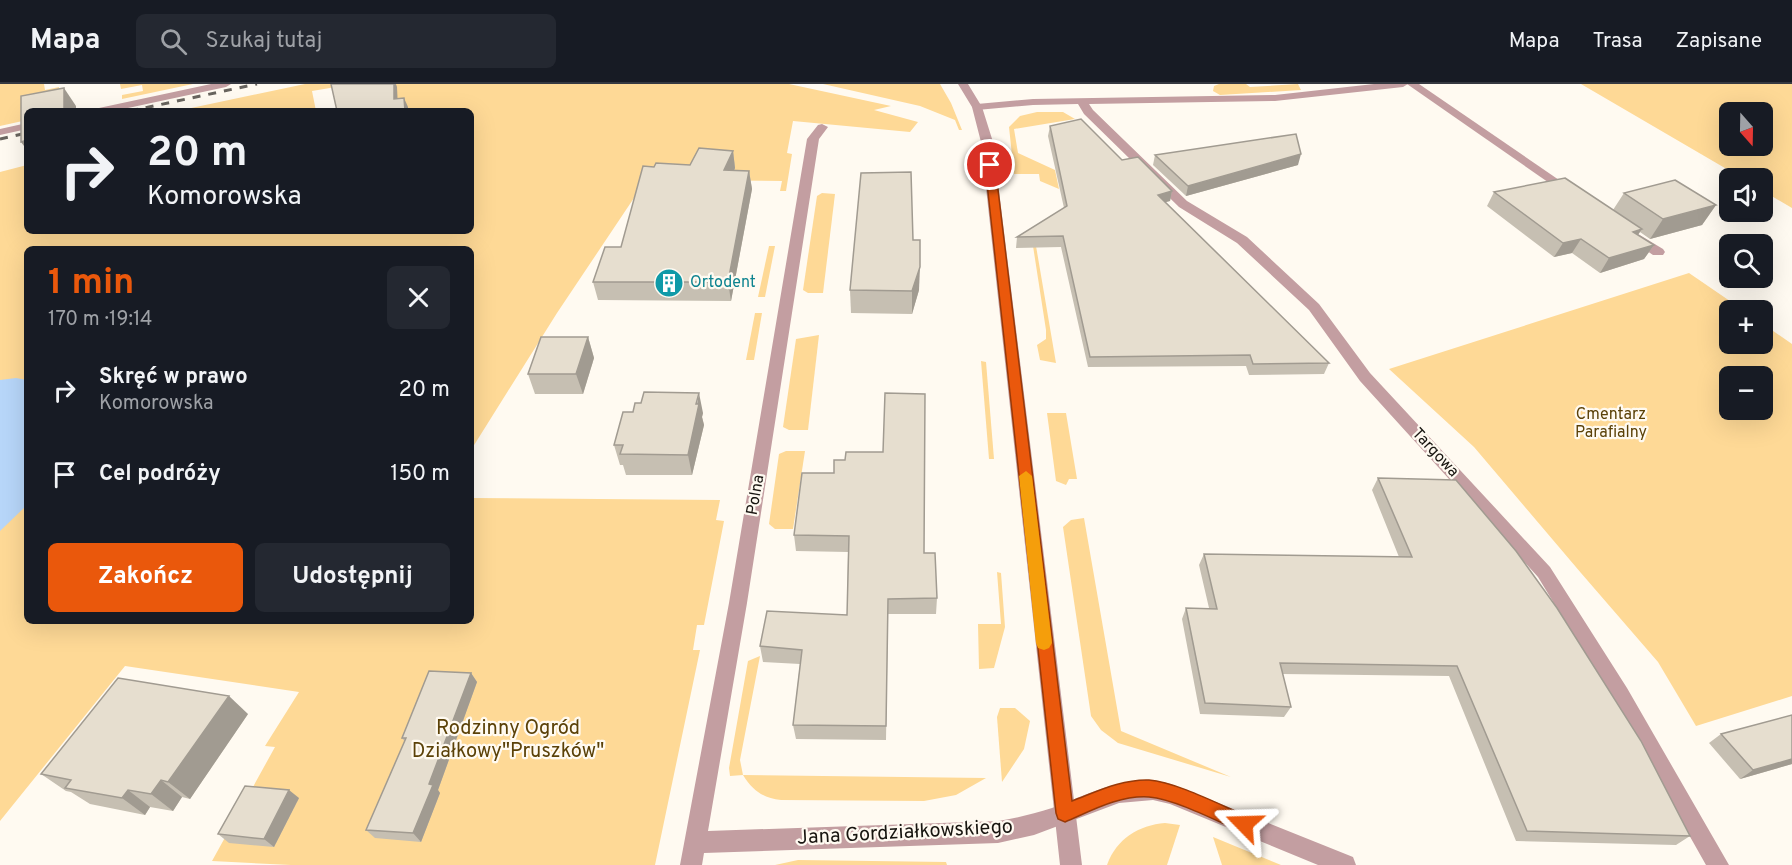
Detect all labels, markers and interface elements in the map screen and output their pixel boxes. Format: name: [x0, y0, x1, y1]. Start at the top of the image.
search box: [136, 14, 556, 68]
text: Mapa: [30, 23, 100, 59]
icon: search: [157, 25, 190, 58]
text: Szukaj tutaj: [205, 28, 322, 55]
text: Mapa: [1509, 28, 1560, 55]
text: Trasa: [1593, 28, 1642, 55]
text: Zapisane: [1675, 28, 1762, 55]
north arrow: [1719, 102, 1773, 156]
map controls: [1719, 102, 1773, 420]
text: 20 m: [147, 128, 248, 181]
icon: right: [48, 132, 126, 210]
pin: [964, 139, 1015, 190]
icon: arrive: [973, 148, 1006, 181]
button: sound: [1719, 168, 1773, 222]
text: Komorowska: [147, 180, 302, 214]
button: search: [1719, 234, 1773, 288]
text: 1 min: [48, 261, 134, 307]
button: close: [387, 266, 450, 329]
building icon: Ortodent: [653, 267, 685, 299]
place label: Ortodent: [690, 273, 756, 293]
button: +: [1719, 300, 1773, 354]
text: 170 m · 19:14: [48, 307, 152, 333]
text: Skręć w prawo: [99, 364, 248, 391]
button: −: [1719, 366, 1773, 420]
icon: right: [48, 374, 81, 407]
text: 20 m: [399, 377, 450, 404]
text: Komorowska: [99, 391, 214, 417]
park label: Cmentarz Parafialny: [1575, 405, 1647, 443]
street label: Targowa: [1407, 424, 1463, 482]
icon: arrive: [48, 458, 81, 491]
text: Cel podróży: [99, 461, 221, 488]
text: 150 m: [390, 461, 450, 488]
street label: Polna: [743, 473, 769, 517]
button: Zakończ: [48, 543, 243, 612]
button: Udostępnij: [255, 543, 450, 612]
park label: Rodzinny Ogród Działkowy"Pruszków": [412, 716, 604, 765]
position arrow: [1212, 792, 1276, 856]
street label: Jana Gordziałkowskiego: [796, 814, 1014, 852]

